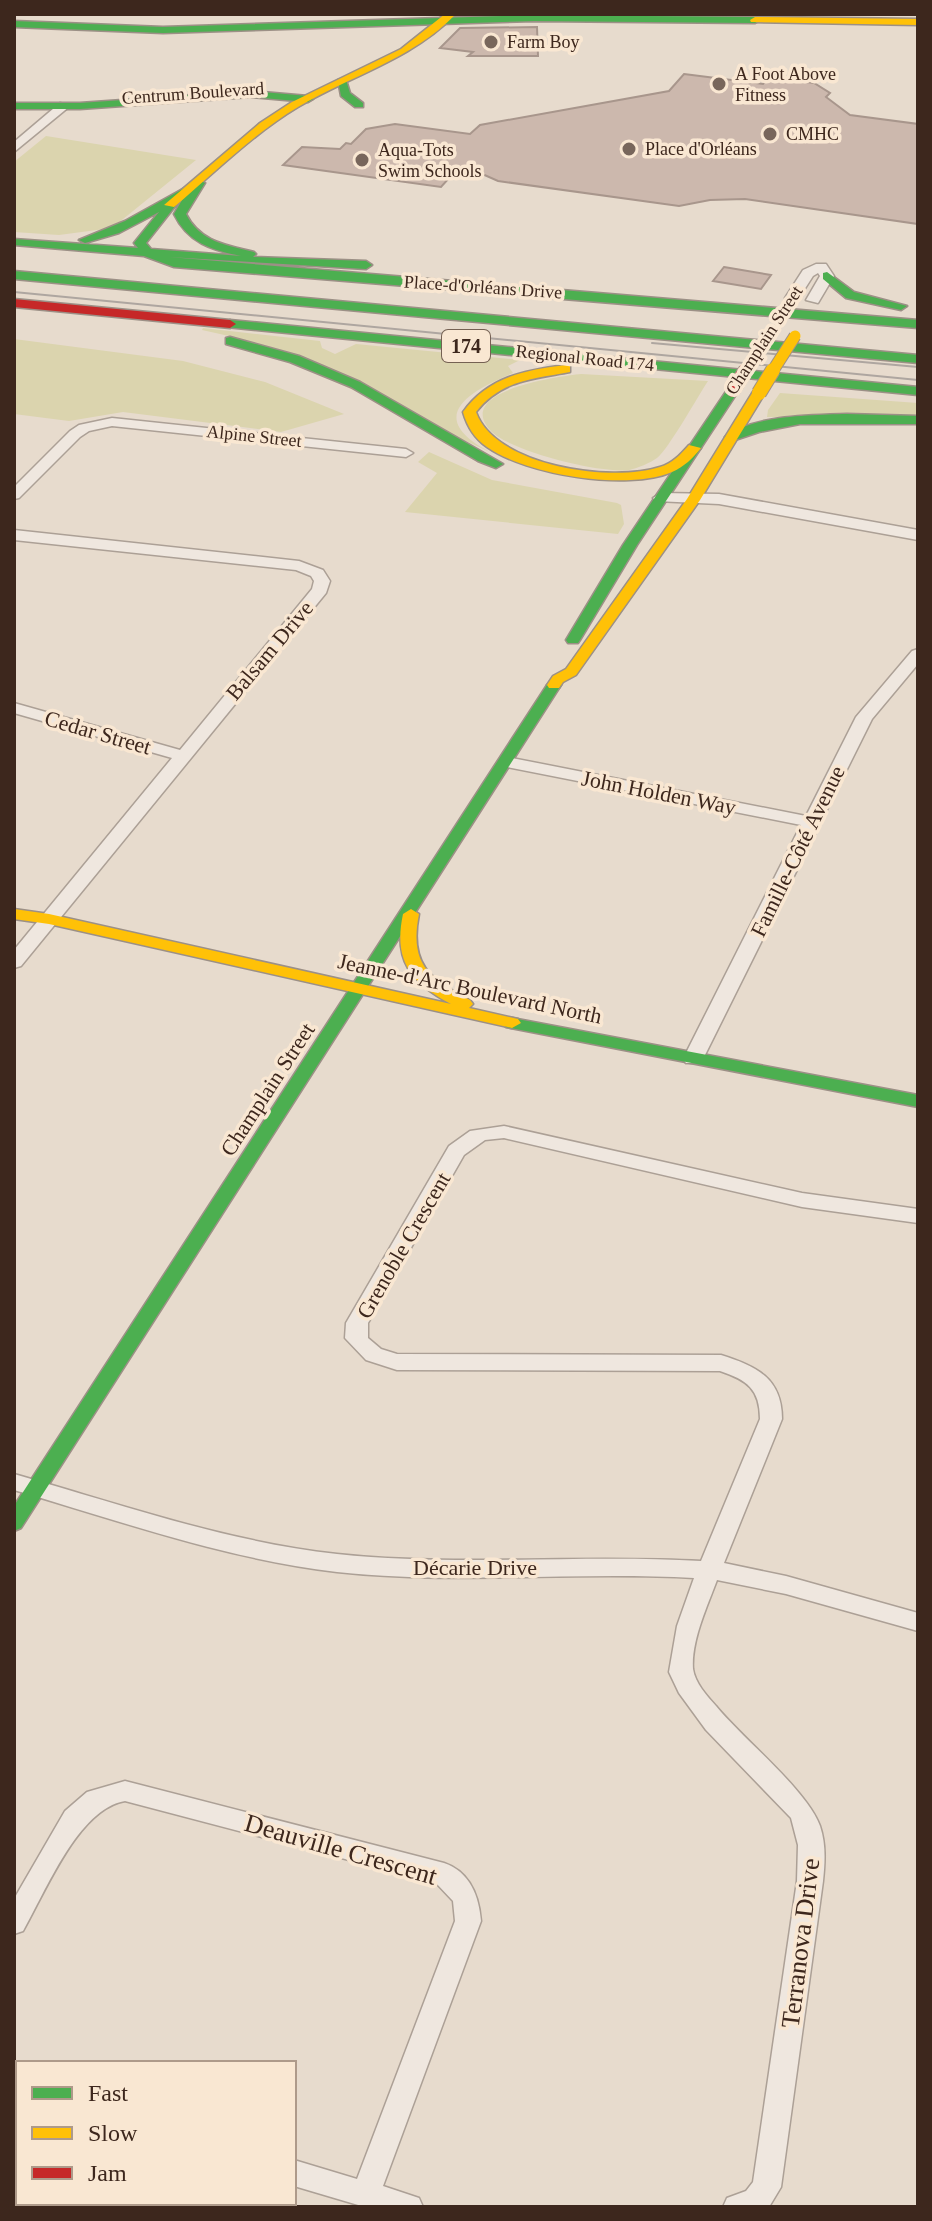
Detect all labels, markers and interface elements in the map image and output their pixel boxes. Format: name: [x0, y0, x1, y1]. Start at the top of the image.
place label: Farm Boy: [507, 32, 580, 52]
marker: Farm Boy: [482, 33, 500, 51]
place label: A Foot Above Fitness: [735, 64, 836, 105]
marker: A Foot Above Fitness: [710, 75, 728, 93]
street label: Centrum Boulevard: [121, 78, 265, 108]
place label: CMHC: [786, 124, 839, 144]
marker: CMHC: [761, 125, 779, 143]
place label: Place d'Orléans: [645, 139, 757, 159]
place label: Aqua-Tots Swim Schools: [378, 140, 482, 181]
marker: Place d'Orléans: [620, 140, 638, 158]
marker: Aqua-Tots Swim Schools: [353, 151, 371, 169]
street label: Place-d'Orléans Drive: [403, 271, 563, 303]
street label: Champlain Street: [721, 282, 807, 398]
road number: 174: [442, 330, 490, 362]
street label: Regional Road 174: [515, 341, 655, 375]
street label: Alpine Street: [205, 421, 303, 451]
street label: Balsam Drive: [221, 596, 318, 705]
street label: Cedar Street: [42, 705, 154, 760]
street label: Famille-Côté Avenue: [745, 762, 850, 941]
street label: John Holden Way: [580, 765, 738, 820]
street label: Jeanne-d'Arc Boulevard North: [336, 948, 604, 1029]
street label: Champlain Street: [215, 1018, 320, 1160]
street label: Grenoble Crescent: [352, 1168, 455, 1323]
street label: Décarie Drive: [413, 1555, 537, 1580]
street label: Deauville Crescent: [241, 1808, 441, 1891]
street label: Terranova Drive: [776, 1857, 825, 2030]
legend: [16, 2061, 296, 2205]
text: Fast: [88, 2080, 128, 2106]
text: Slow: [88, 2120, 138, 2146]
text: Jam: [88, 2160, 127, 2186]

